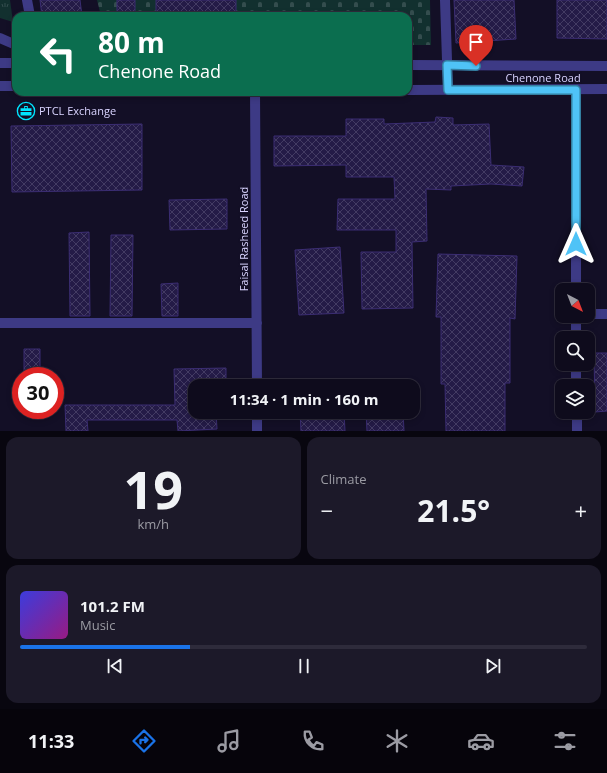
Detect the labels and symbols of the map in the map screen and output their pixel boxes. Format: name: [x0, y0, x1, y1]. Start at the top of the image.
pin: [459, 25, 493, 66]
street label: Chenone Road: [505, 70, 581, 85]
office icon: PTCL Exchange: [16, 101, 36, 121]
place label: PTCL Exchange: [39, 103, 116, 118]
street label: Faisal Rasheed Road: [236, 187, 251, 291]
position arrow: [555, 223, 597, 265]
north arrow: [555, 283, 595, 323]
speed limit sign: 30: [12, 367, 64, 419]

